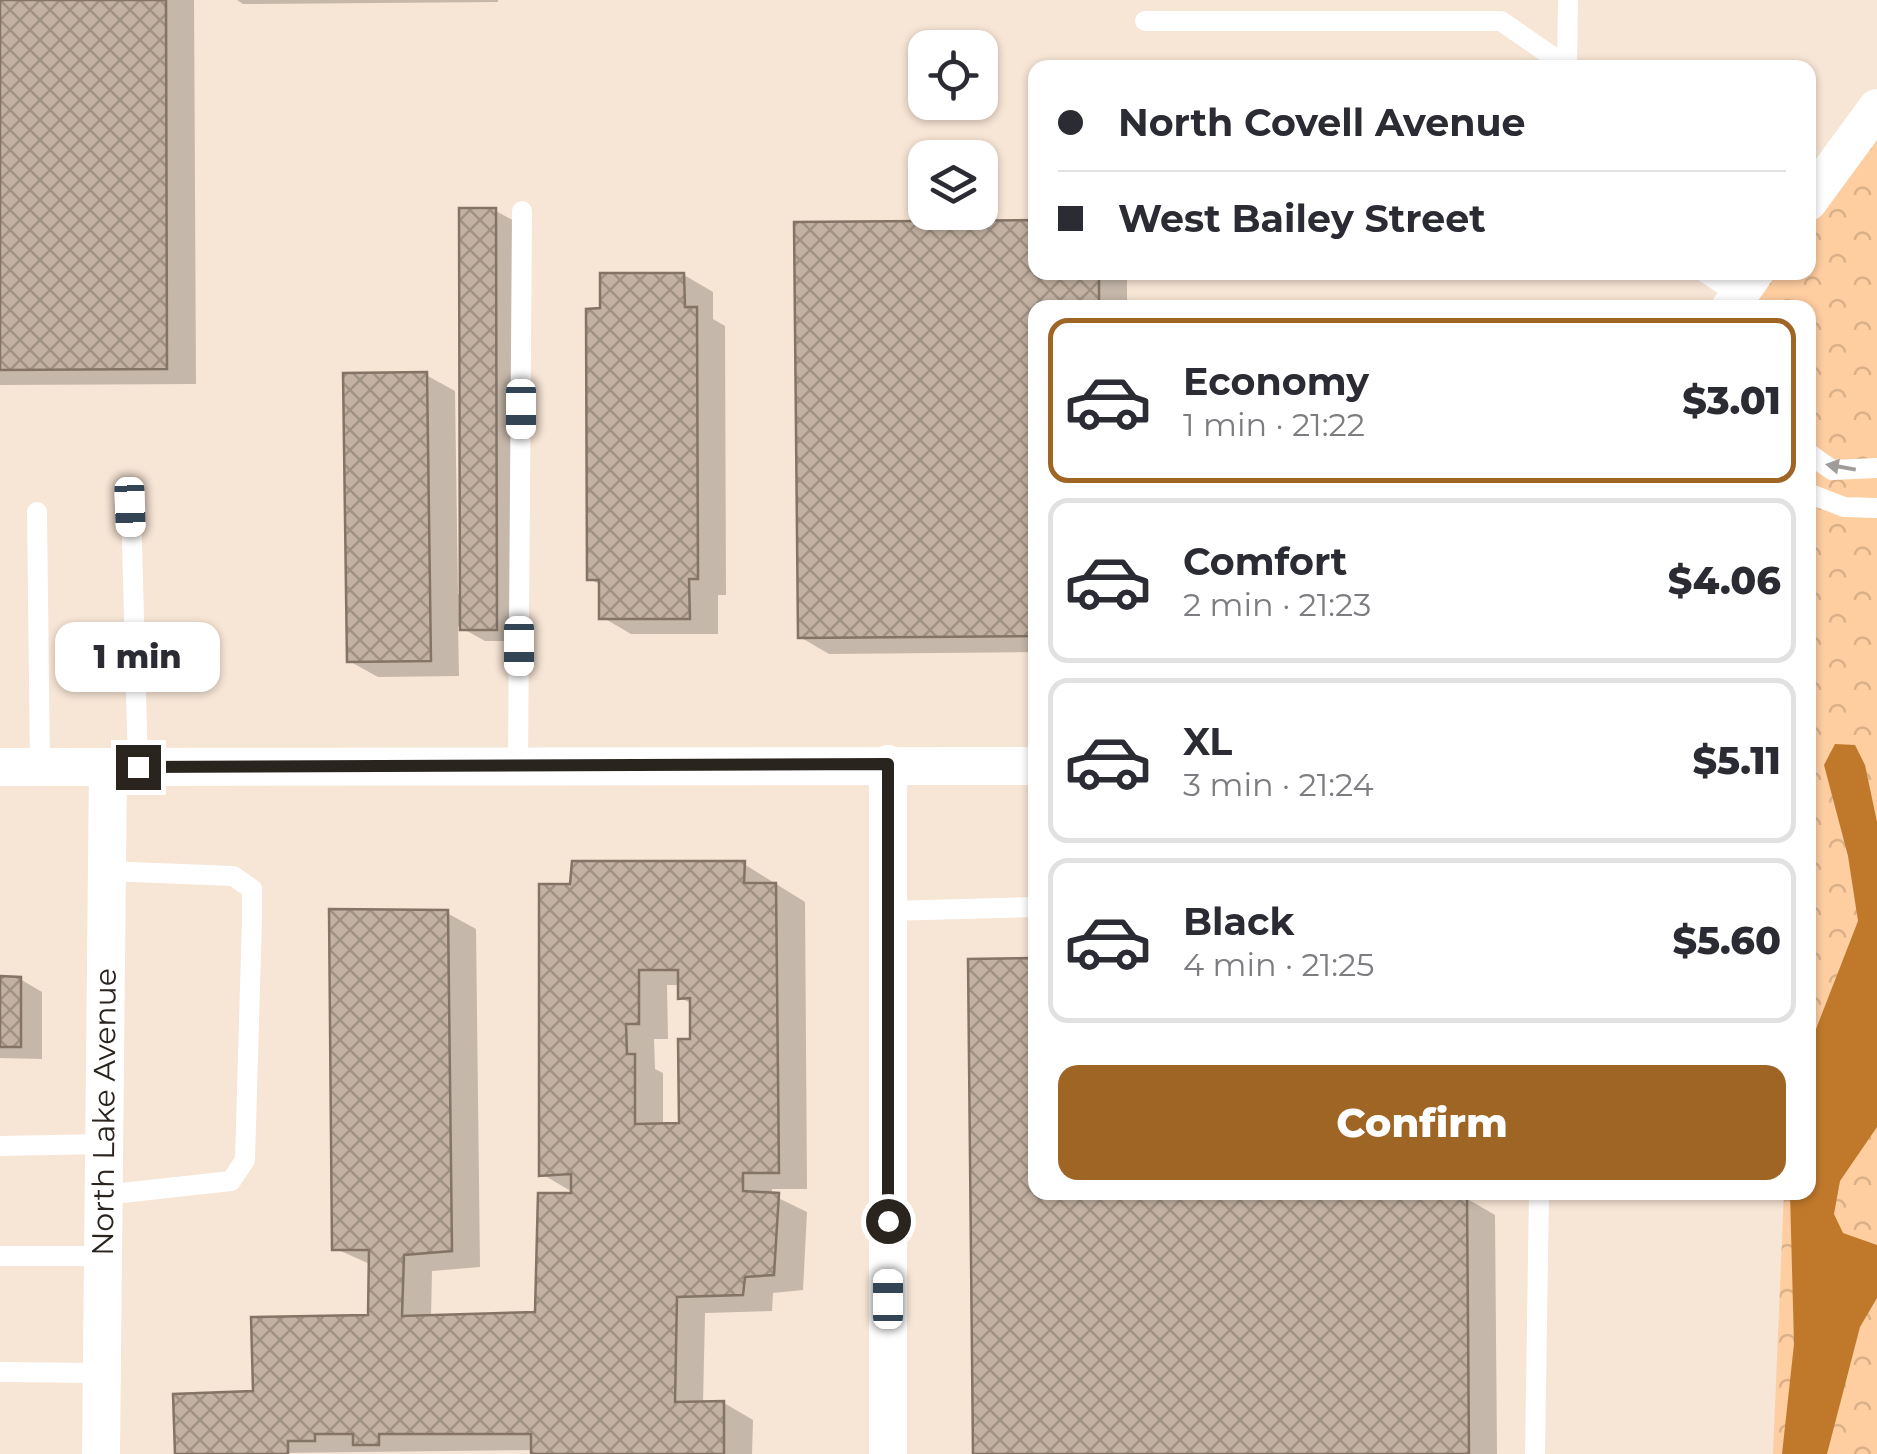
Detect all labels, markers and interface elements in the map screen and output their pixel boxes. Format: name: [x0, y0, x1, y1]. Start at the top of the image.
map controls: [908, 30, 998, 230]
button: locate: [908, 30, 998, 120]
text: North Covell Avenue: [1118, 99, 1525, 146]
button: layers: [908, 140, 998, 230]
text: West Bailey Street: [1118, 195, 1486, 242]
icon: car: [1063, 356, 1153, 446]
text: Economy: [1183, 358, 1369, 405]
text: $3.01: [1682, 377, 1781, 424]
car: [506, 379, 536, 439]
text: 1 min · 21:22: [1183, 405, 1365, 444]
one-way arrow: [1824, 459, 1856, 474]
car: [114, 476, 146, 538]
icon: car: [1063, 536, 1153, 626]
text: Comfort: [1183, 538, 1347, 585]
text: $4.06: [1668, 557, 1781, 604]
text: 2 min · 21:23: [1183, 585, 1371, 624]
car: [504, 616, 534, 676]
callout: 1 min: [56, 622, 220, 692]
text: 1 min: [93, 637, 182, 676]
icon: car: [1063, 716, 1153, 806]
text: XL: [1183, 718, 1232, 765]
text: $5.11: [1693, 737, 1781, 784]
route end: [116, 745, 161, 790]
text: 3 min · 21:24: [1183, 765, 1374, 804]
icon: car: [1063, 896, 1153, 986]
text: Black: [1183, 898, 1294, 945]
text: $5.60: [1672, 917, 1781, 964]
text: 4 min · 21:25: [1183, 945, 1374, 984]
street label: North Lake Avenue: [84, 968, 124, 1256]
button: Confirm: [1058, 1065, 1786, 1180]
route start: [866, 1199, 911, 1244]
car: [873, 1269, 903, 1329]

